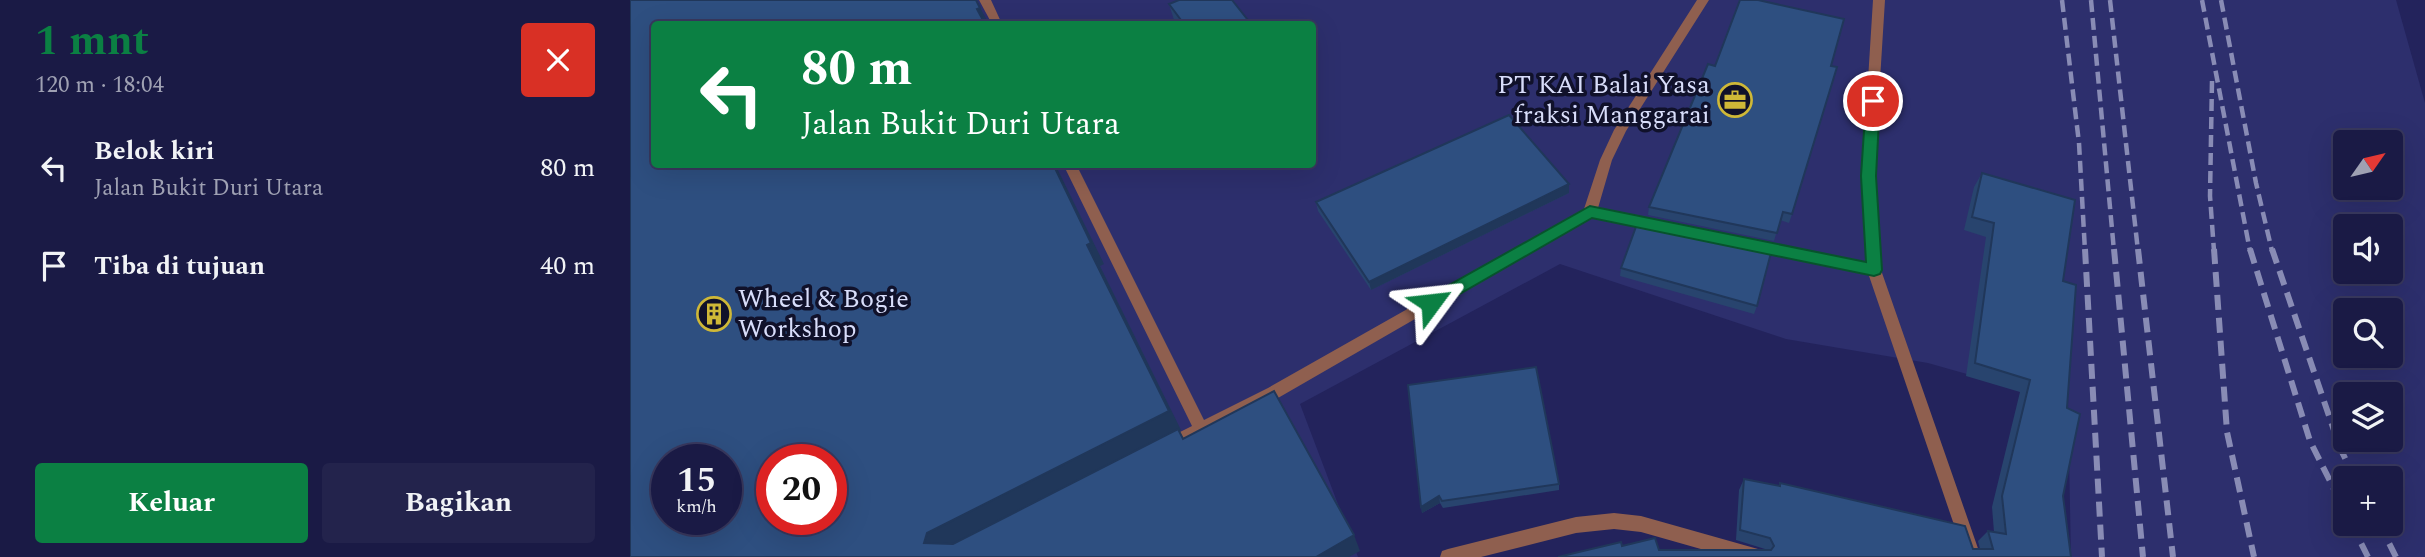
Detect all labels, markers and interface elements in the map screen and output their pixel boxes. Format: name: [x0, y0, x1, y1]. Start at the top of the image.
text: 1 mnt: [35, 10, 149, 73]
button: close: [521, 23, 595, 97]
text: 80 m: [801, 32, 912, 107]
icon: left: [686, 49, 777, 140]
place label: PT KAI Balai Yasa fraksi Manggarai: [1497, 65, 1710, 135]
text: 120 m · 18:04: [35, 68, 164, 103]
pin: [1843, 71, 1903, 131]
office icon: PT KAI Balai Yasa fraksi Manggarai: [1716, 81, 1754, 119]
icon: arrive: [1854, 82, 1892, 120]
text: Jalan Bukit Duri Utara: [801, 100, 1120, 149]
north arrow: [2333, 130, 2403, 200]
map controls: [2333, 130, 2403, 536]
text: Belok kiri: [94, 131, 214, 171]
text: 80 m: [540, 148, 595, 188]
icon: left: [35, 149, 73, 187]
text: Jalan Bukit Duri Utara: [94, 171, 323, 206]
button: sound: [2333, 214, 2403, 284]
text: Tiba di tujuan: [94, 246, 265, 286]
text: 40 m: [540, 246, 595, 286]
icon: arrive: [35, 247, 73, 285]
position arrow: [1394, 266, 1468, 340]
place label: Wheel & Bogie Workshop: [738, 279, 909, 349]
building icon: Wheel & Bogie Workshop: [695, 295, 733, 333]
button: search: [2333, 298, 2403, 368]
button: layers: [2333, 382, 2403, 452]
speed limit sign: 20: [756, 444, 847, 535]
text: 15: [677, 454, 716, 507]
button: Keluar: [35, 463, 308, 543]
button: Bagikan: [322, 463, 595, 543]
button: +: [2333, 466, 2403, 536]
text: km/h: [676, 493, 717, 520]

